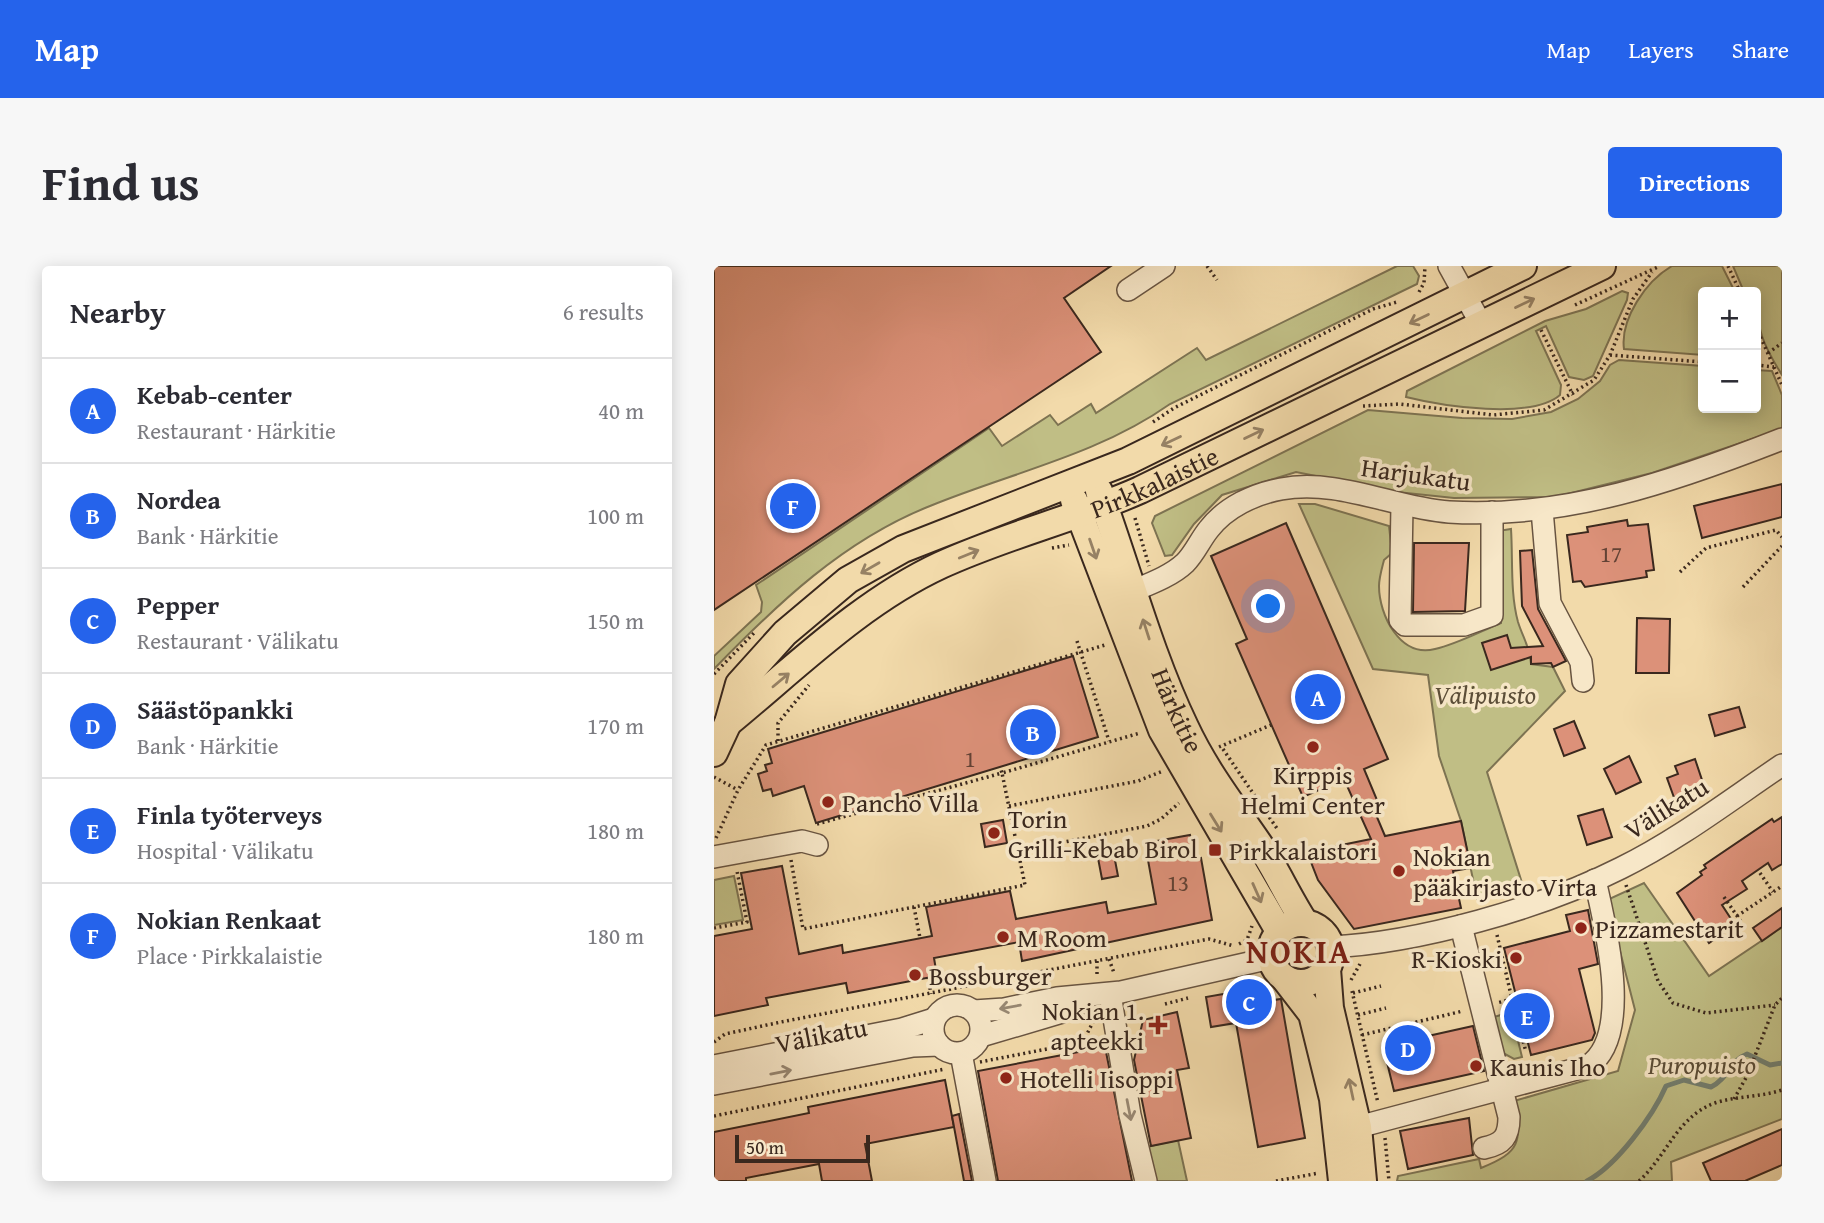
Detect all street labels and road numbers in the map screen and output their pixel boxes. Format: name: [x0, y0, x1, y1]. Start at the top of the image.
street label: Pirkkalaistie: [1085, 436, 1225, 528]
street label: Harjukatu: [1359, 447, 1473, 501]
street label: Härkitie: [1142, 662, 1214, 760]
street label: Välikatu: [1616, 767, 1716, 849]
street label: Välikatu: [772, 1007, 870, 1063]

